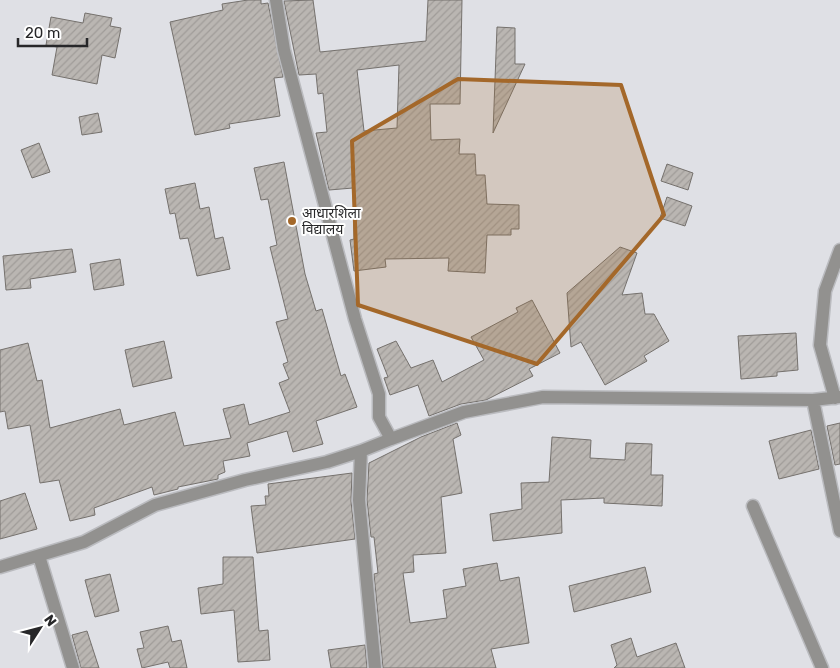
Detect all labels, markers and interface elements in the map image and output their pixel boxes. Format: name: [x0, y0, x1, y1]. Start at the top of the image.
scale bar: [18, 15, 86, 47]
text: 20 m: [25, 24, 60, 42]
place label: आधारशिला विद्यालय: [302, 205, 361, 238]
marker: आधारशिला विद्यालय: [286, 215, 298, 227]
north arrow: [15, 603, 65, 653]
text: N: [40, 612, 60, 630]

